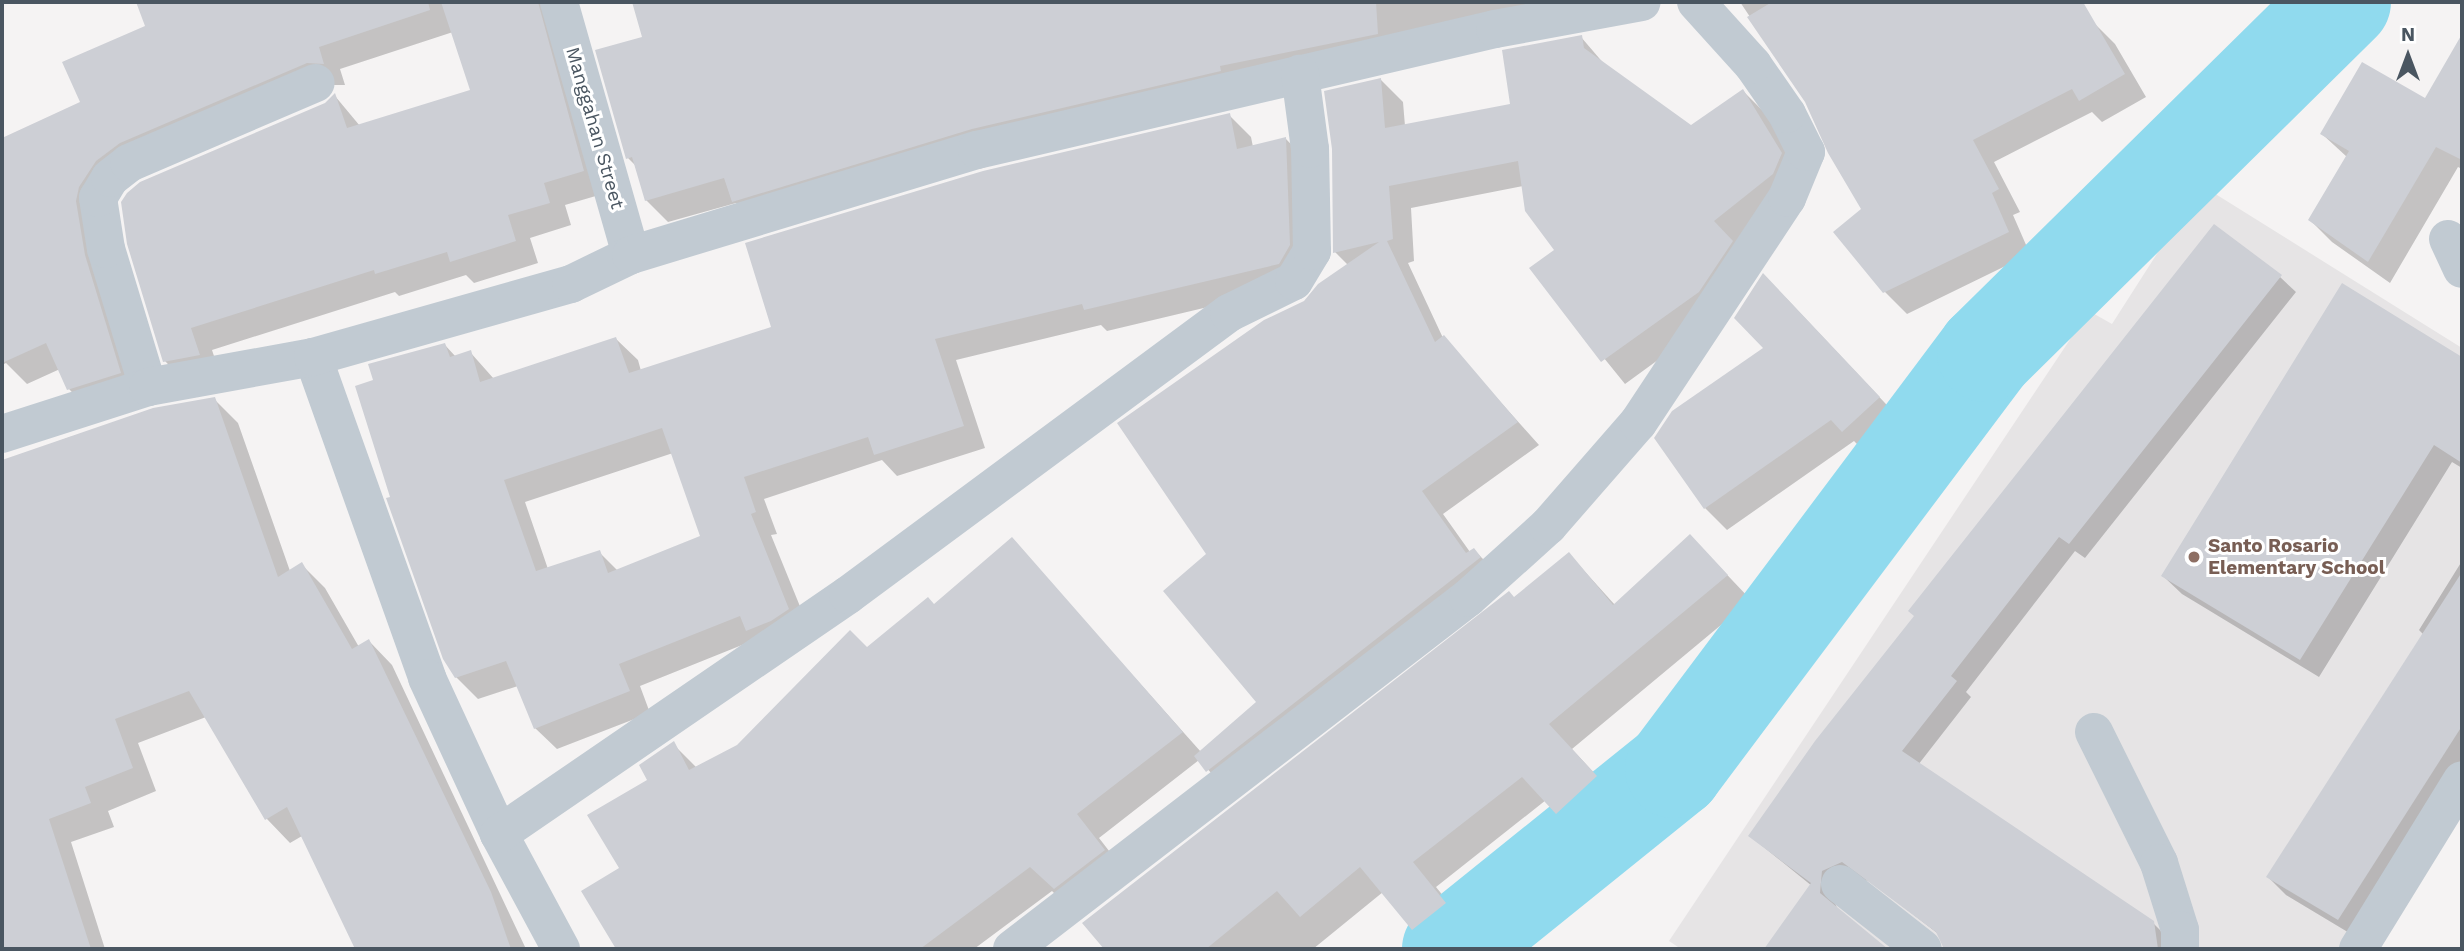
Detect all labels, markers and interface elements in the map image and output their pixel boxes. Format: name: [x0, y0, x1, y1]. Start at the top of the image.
north arrow: [2373, 21, 2443, 91]
text: N: [2401, 23, 2415, 46]
street label: Manggahan Street: [561, 44, 629, 212]
place label: Santo Rosario Elementary School: [2208, 535, 2385, 579]
marker: Santo Rosario Elementary School: [2186, 549, 2202, 565]

